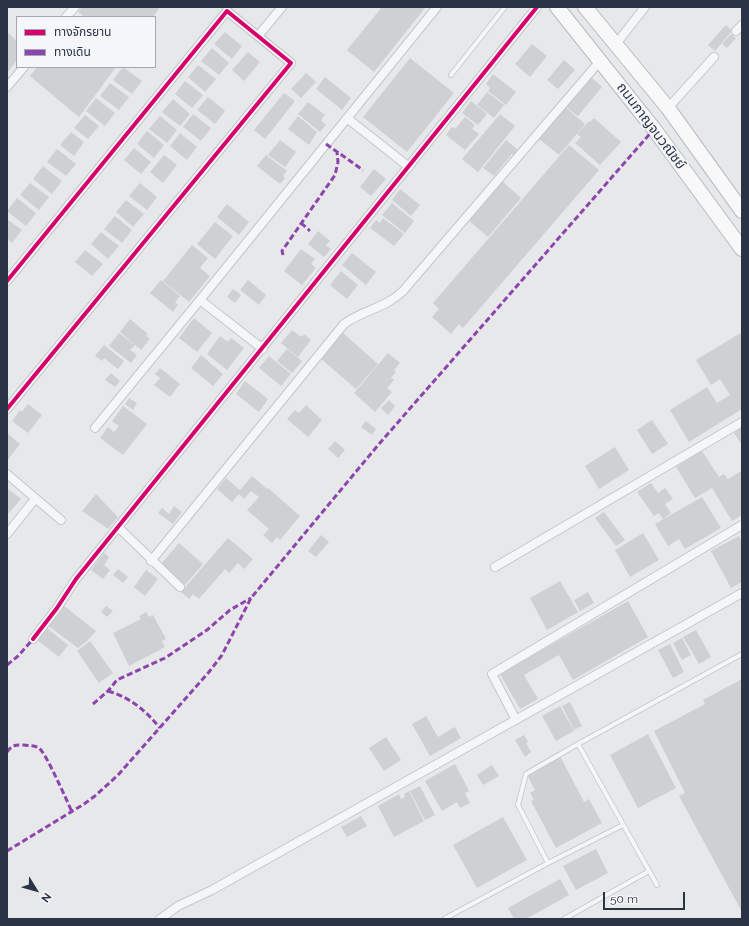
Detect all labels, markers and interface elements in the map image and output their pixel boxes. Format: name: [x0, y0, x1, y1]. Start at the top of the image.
legend: [16, 16, 156, 68]
text: ทางจักรยาน: [54, 25, 111, 39]
text: ทางเดิน: [54, 45, 91, 59]
street label: ถนนกาญจนวณิชย์: [613, 79, 689, 173]
north arrow: [16, 870, 56, 910]
scale bar: [605, 884, 687, 910]
text: N: [38, 890, 54, 905]
text: 50 m: [610, 892, 638, 906]

